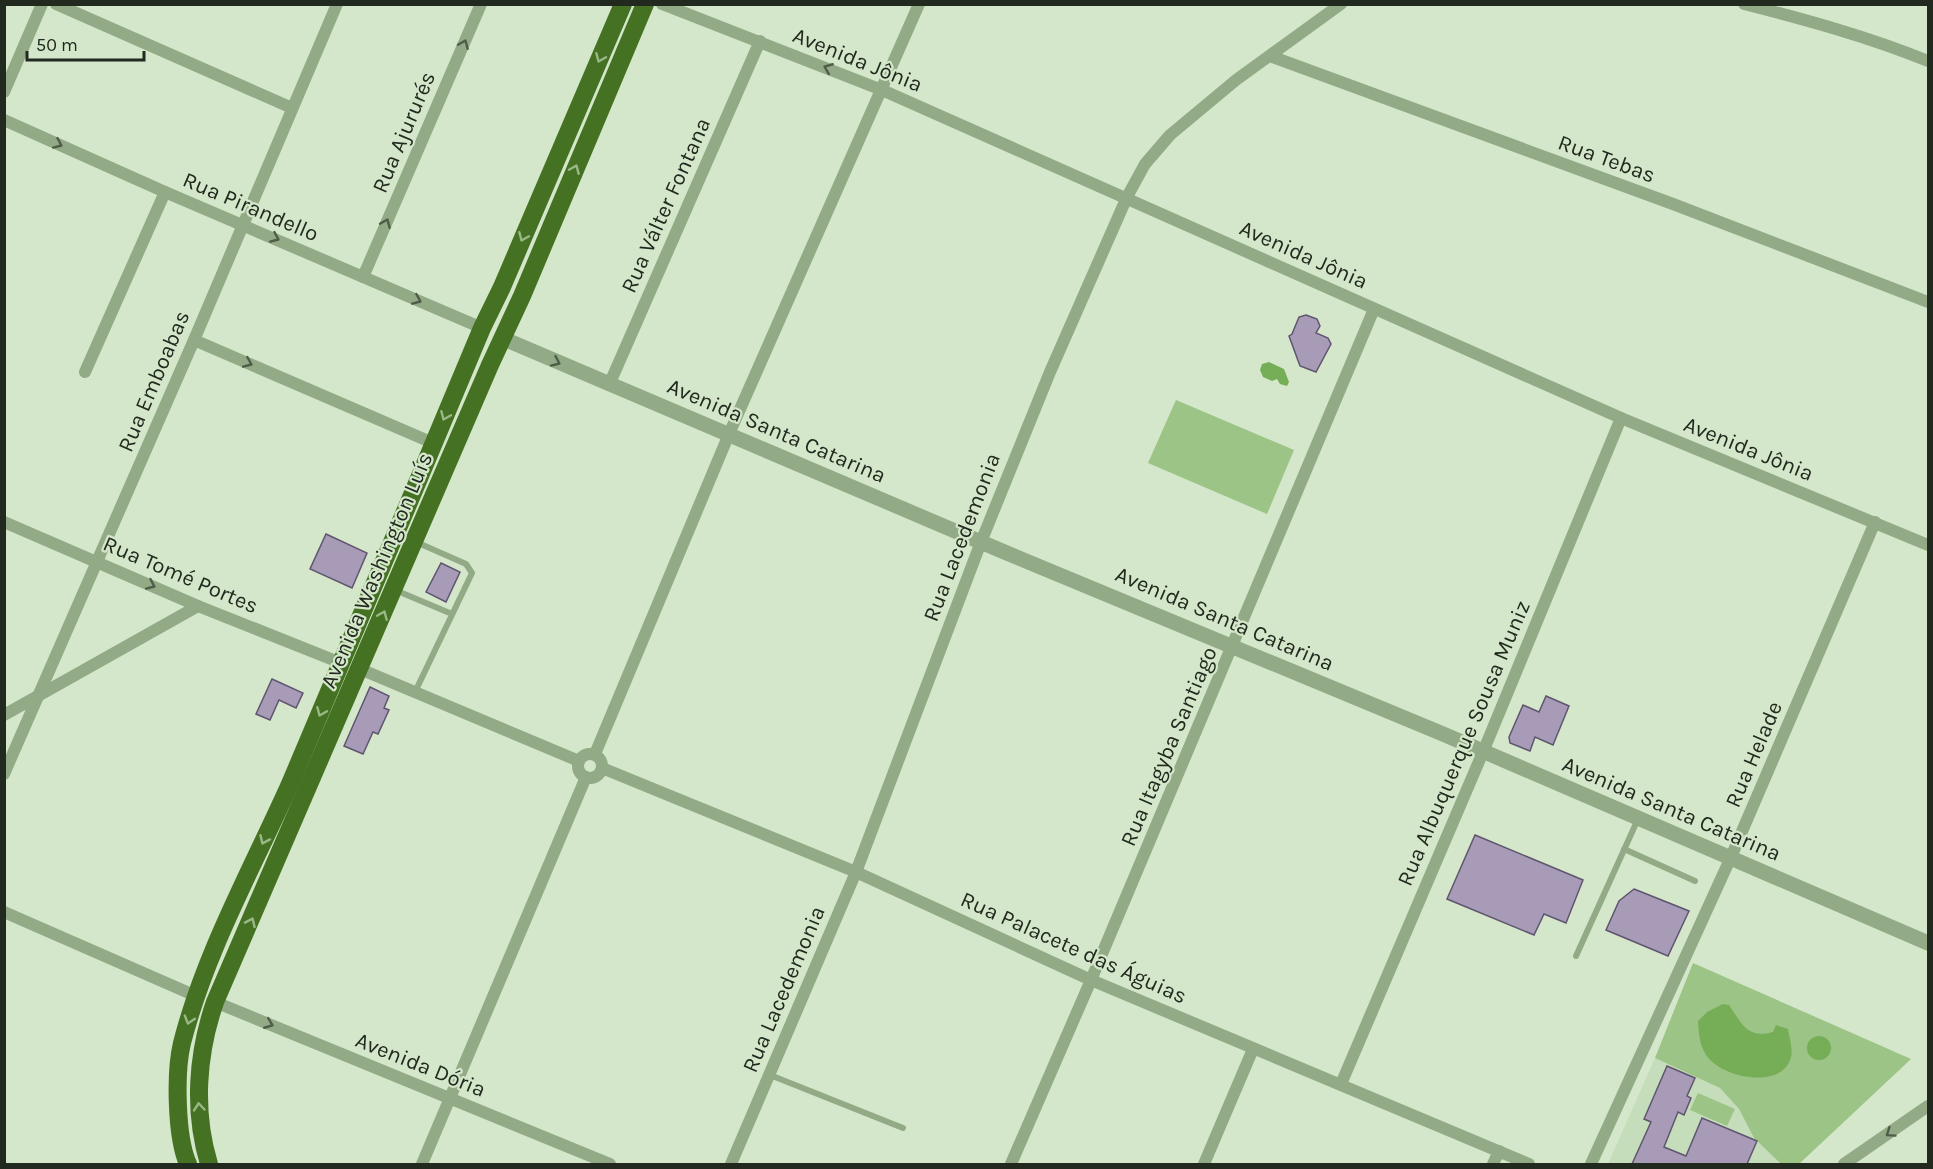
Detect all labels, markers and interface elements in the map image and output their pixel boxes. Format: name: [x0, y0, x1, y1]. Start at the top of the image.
street label: Avenida Jônia: [789, 22, 926, 98]
scale bar: [27, 24, 144, 62]
text: 50 m: [36, 34, 78, 56]
one-way arrow: [456, 39, 468, 50]
one-way arrow: [596, 52, 608, 63]
one-way arrow: [823, 63, 833, 76]
street label: Rua Ajururés: [367, 68, 441, 197]
street label: Rua Válter Fontana: [616, 114, 716, 297]
street label: Rua Tebas: [1555, 129, 1659, 189]
one-way arrow: [51, 137, 62, 149]
one-way arrow: [568, 164, 580, 175]
street label: Rua Pirandello: [179, 167, 322, 247]
street label: Avenida Jônia: [1235, 215, 1372, 295]
one-way arrow: [379, 218, 391, 229]
one-way arrow: [269, 231, 280, 243]
one-way arrow: [518, 231, 530, 242]
one-way arrow: [410, 293, 421, 305]
street label: Rua Emboabas: [112, 307, 195, 456]
one-way arrow: [550, 355, 561, 367]
one-way arrow: [242, 356, 253, 368]
street label: Avenida Santa Catarina: [663, 373, 890, 489]
one-way arrow: [440, 410, 452, 421]
street label: Avenida Jônia: [1680, 411, 1817, 487]
street label: Avenida Washington Luís: [315, 449, 438, 692]
street label: Rua Lacedemonia: [918, 450, 1006, 625]
street label: Rua Tomé Portes: [99, 531, 262, 619]
street label: Avenida Santa Catarina: [1111, 561, 1338, 677]
one-way arrow: [144, 578, 155, 590]
street label: Rua Albuquerque Sousa Muniz: [1392, 597, 1536, 890]
one-way arrow: [376, 610, 388, 621]
street label: Rua Itagyba Santiago: [1115, 643, 1223, 850]
street label: Rua Helade: [1720, 697, 1788, 811]
one-way arrow: [316, 705, 328, 716]
street label: Avenida Santa Catarina: [1558, 751, 1785, 867]
one-way arrow: [260, 833, 272, 844]
street label: Rua Palacete das Águias: [957, 885, 1191, 1010]
street label: Rua Lacedemonia: [737, 902, 831, 1076]
one-way arrow: [244, 917, 256, 928]
one-way arrow: [184, 1014, 196, 1024]
one-way arrow: [263, 1017, 274, 1029]
street label: Avenida Dória: [352, 1027, 489, 1103]
one-way arrow: [193, 1102, 206, 1112]
one-way arrow: [1886, 1126, 1897, 1137]

